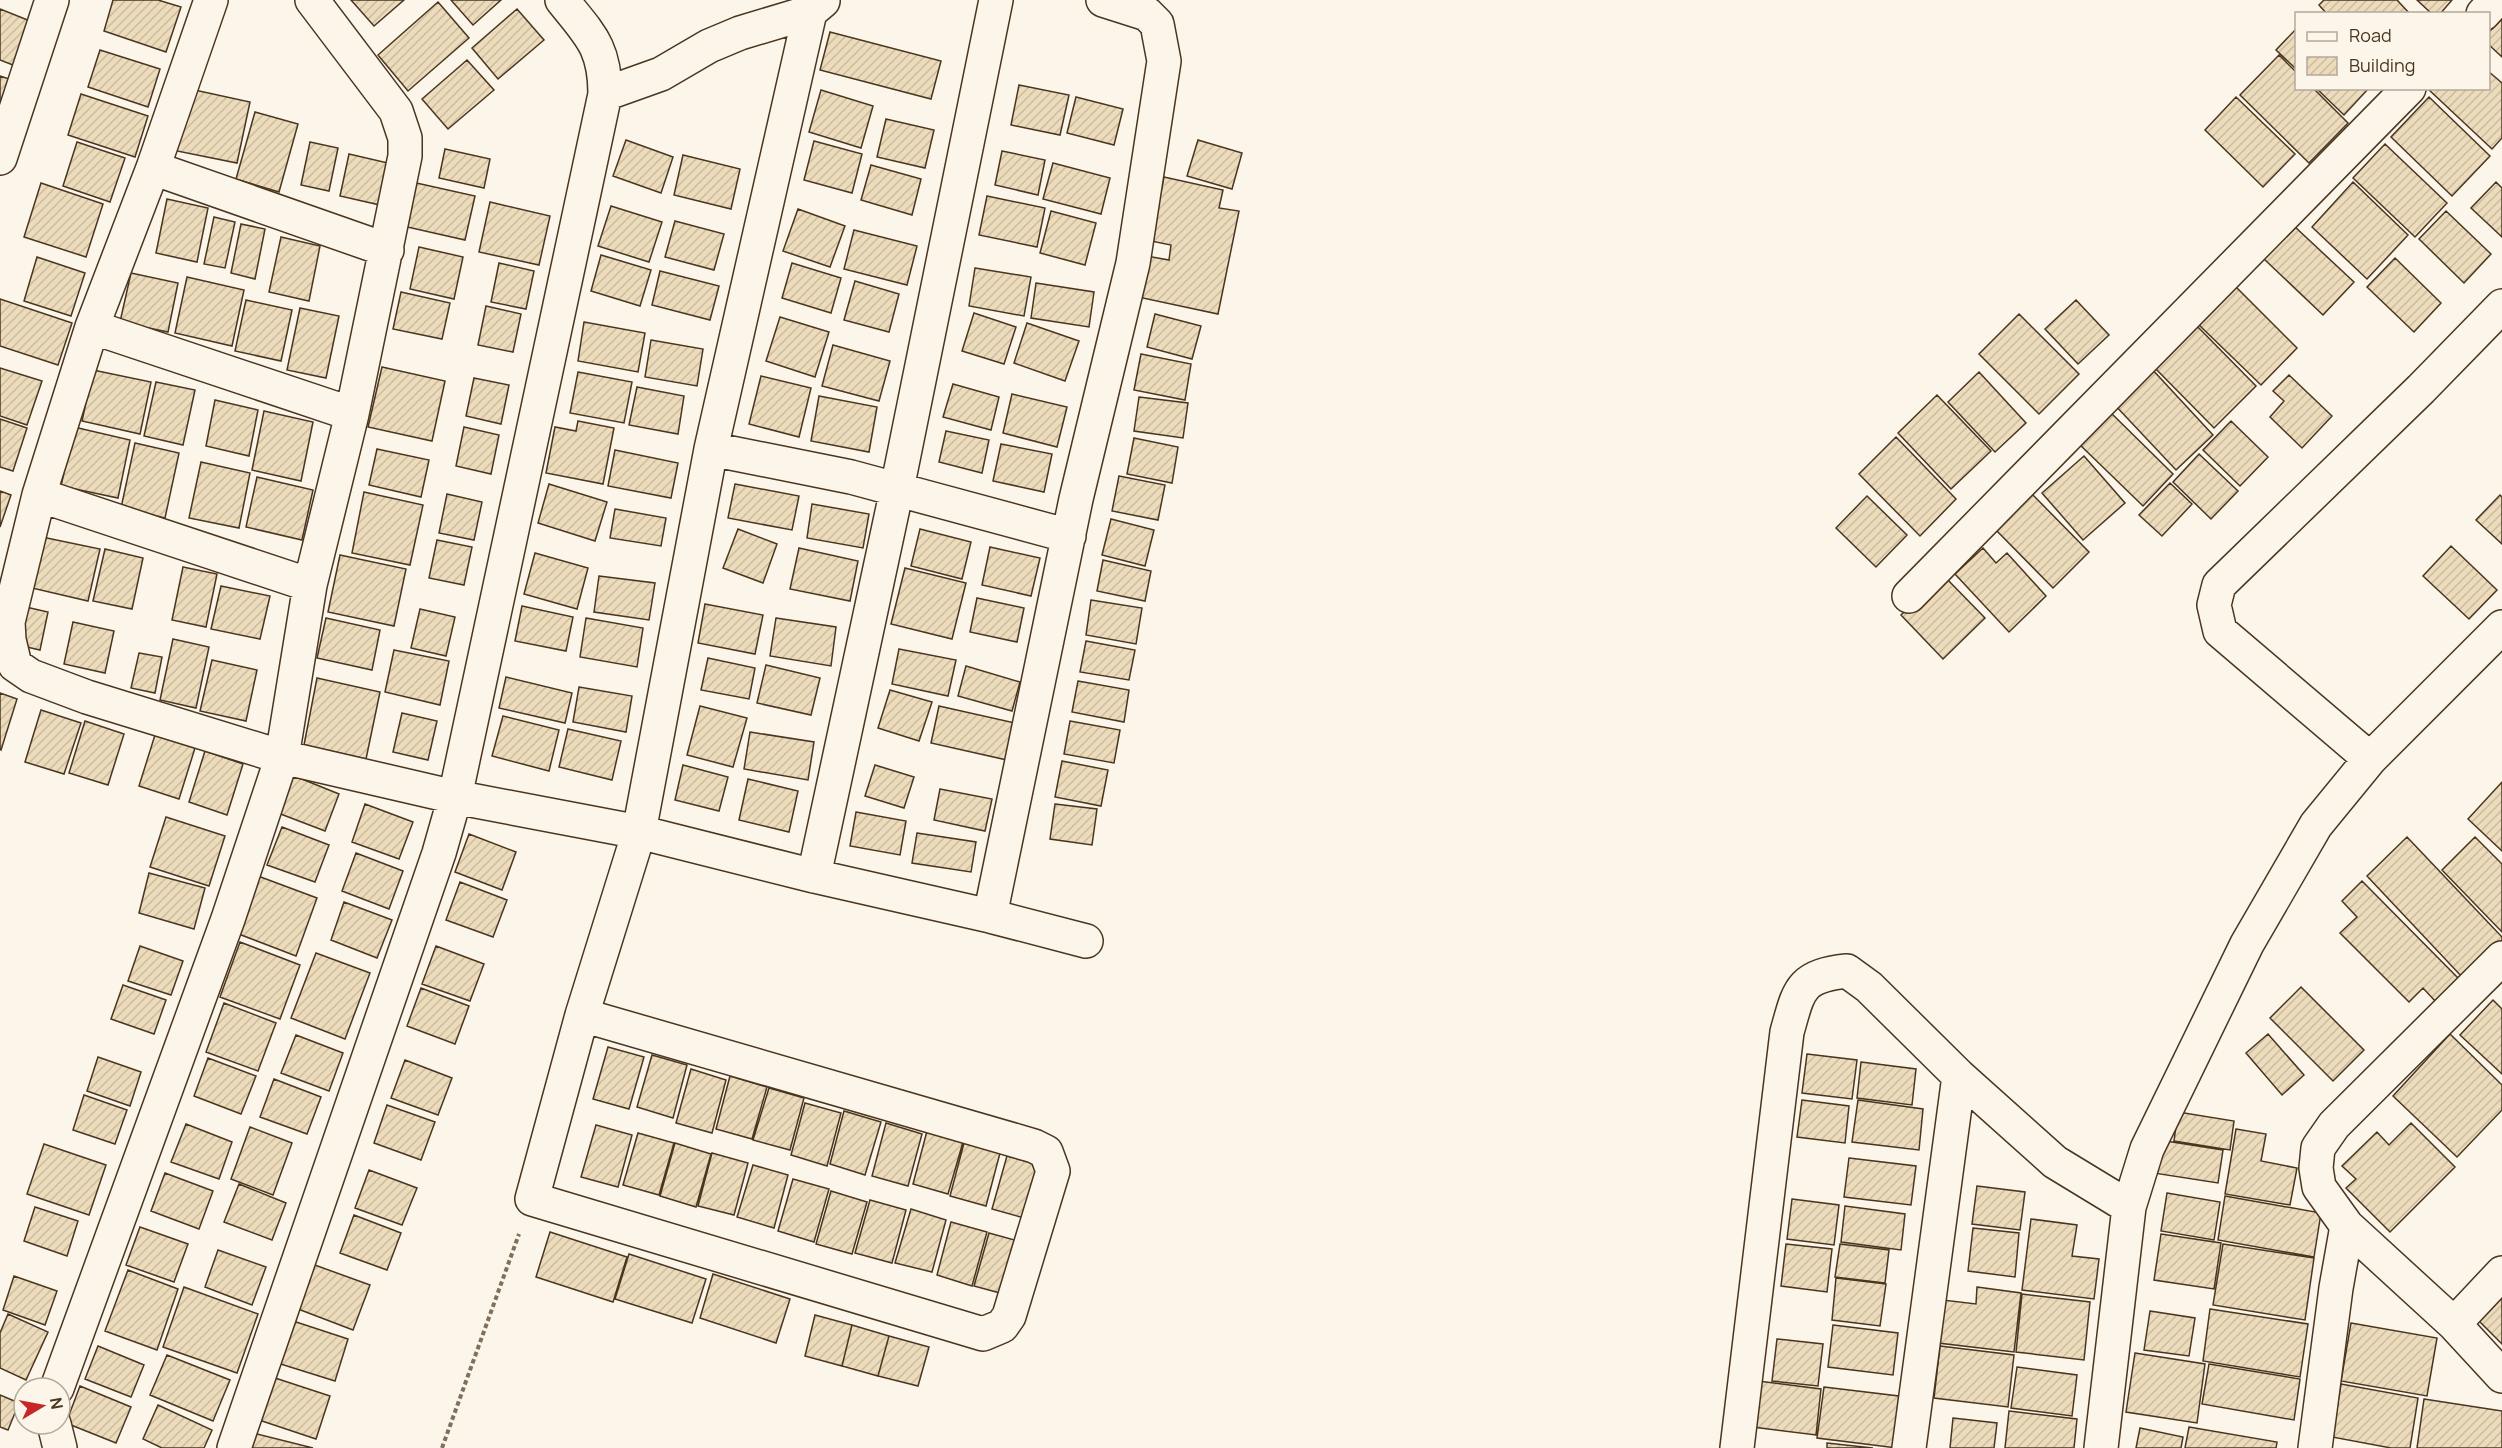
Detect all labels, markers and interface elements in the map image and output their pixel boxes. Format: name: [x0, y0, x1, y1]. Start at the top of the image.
legend: [2295, 12, 2490, 90]
text: Road: [2349, 23, 2392, 47]
text: Building: [2349, 53, 2415, 77]
north arrow: [12, 1376, 72, 1436]
text: N: [45, 1396, 69, 1411]

